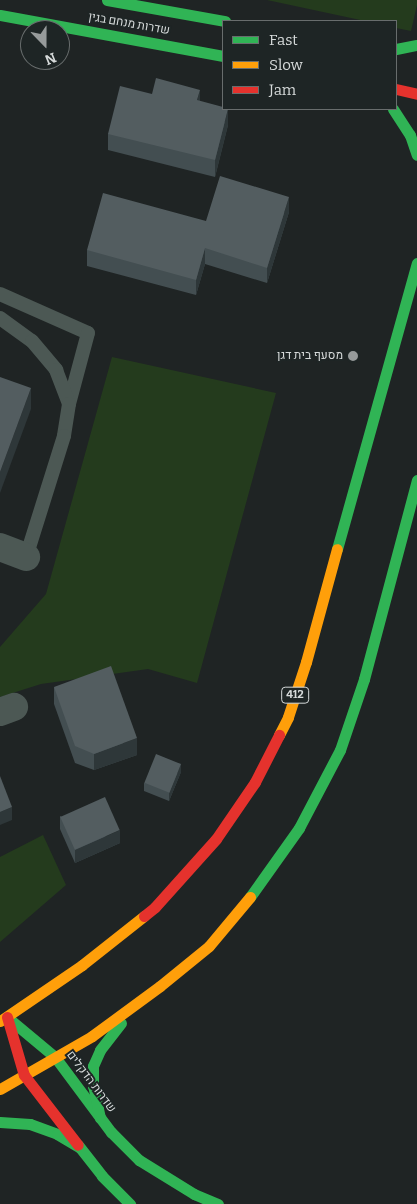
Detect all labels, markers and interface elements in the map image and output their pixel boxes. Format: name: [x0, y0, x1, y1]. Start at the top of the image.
street label: שדרות מנחם בגין: [87, 10, 171, 38]
north arrow: [20, 20, 70, 70]
legend: [222, 20, 397, 110]
text: Fast: [269, 31, 298, 49]
text: N: [42, 49, 59, 68]
text: Slow: [269, 56, 303, 74]
text: Jam: [269, 81, 296, 99]
place label: מסעף בית דגן: [277, 349, 343, 363]
marker: מסעף בית דגן: [347, 350, 359, 362]
road number: 412: [280, 686, 310, 704]
street label: שדרות הדקלים: [63, 1048, 119, 1116]

